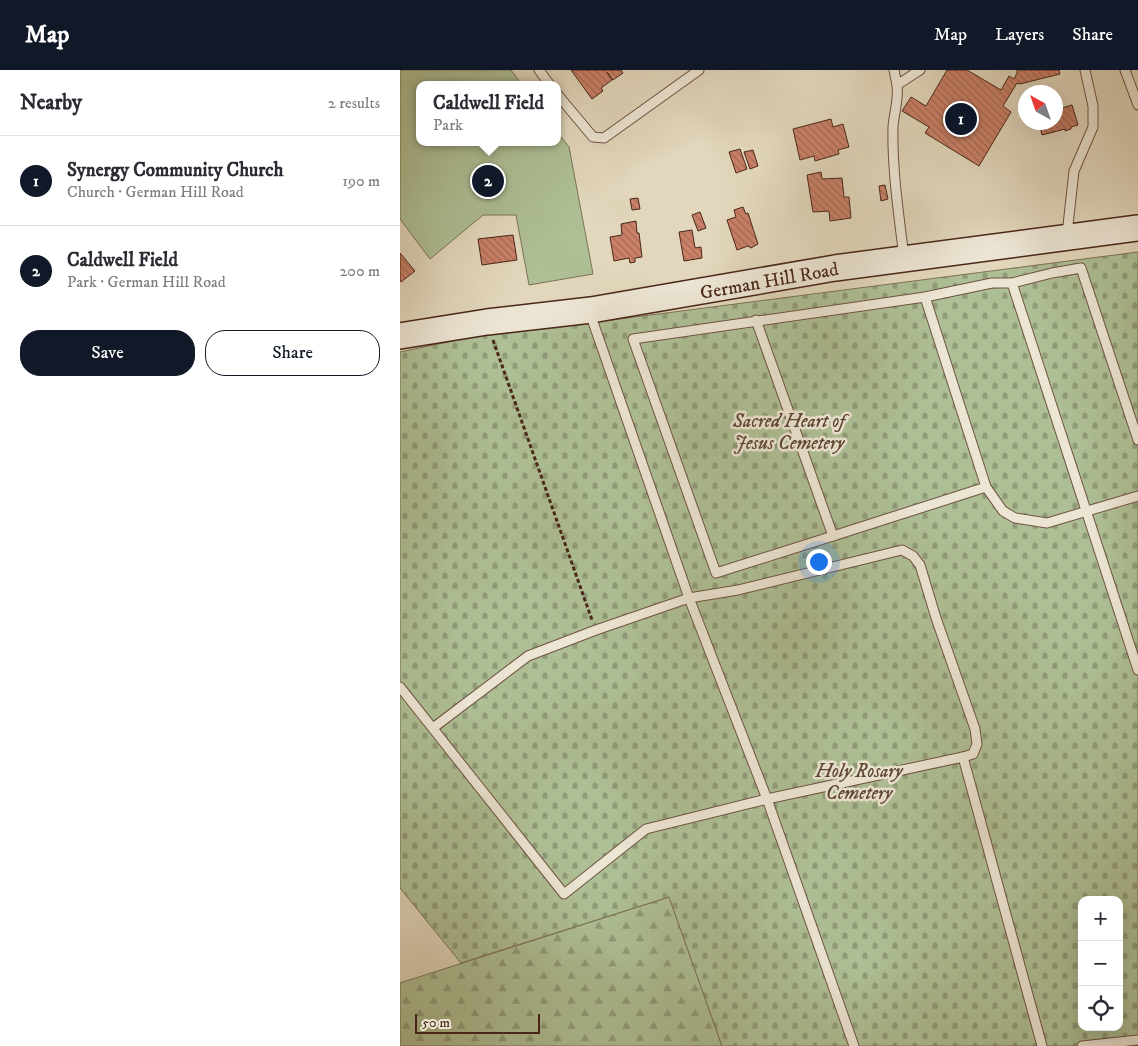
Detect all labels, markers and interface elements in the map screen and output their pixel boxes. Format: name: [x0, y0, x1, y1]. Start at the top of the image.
text: Map: [25, 20, 69, 50]
text: Map: [934, 24, 967, 46]
text: Layers: [995, 24, 1044, 46]
text: Share: [1072, 24, 1113, 46]
popup: [416, 81, 561, 146]
north arrow: [1018, 85, 1063, 130]
text: Nearby: [20, 90, 82, 116]
text: Caldwell Field: [433, 92, 544, 115]
text: 2 results: [328, 93, 380, 113]
pin: 1: [945, 100, 977, 138]
text: Park: [433, 115, 463, 135]
text: Synergy Community Church: [67, 159, 283, 182]
pin: 2: [472, 162, 504, 200]
text: 1: [33, 171, 39, 191]
text: 190 m: [342, 171, 380, 191]
text: Church · German Hill Road: [67, 182, 244, 202]
text: Caldwell Field: [67, 249, 178, 272]
street label: German Hill Road: [698, 258, 841, 305]
text: 2: [32, 261, 40, 281]
text: 200 m: [339, 261, 380, 281]
text: Park · German Hill Road: [67, 272, 226, 292]
button: Save: [20, 330, 195, 376]
button: Share: [205, 330, 380, 376]
park label: Sacred Heart of Jesus Cemetery: [732, 410, 850, 455]
your location: [806, 549, 832, 575]
park label: Holy Rosary Cemetery: [814, 760, 904, 805]
map controls: [1078, 896, 1123, 1031]
button: +: [1078, 896, 1123, 941]
button: −: [1078, 941, 1123, 986]
button: locate: [1078, 986, 1123, 1031]
scale bar: [415, 1011, 540, 1034]
text: 50 m: [422, 1014, 450, 1032]

